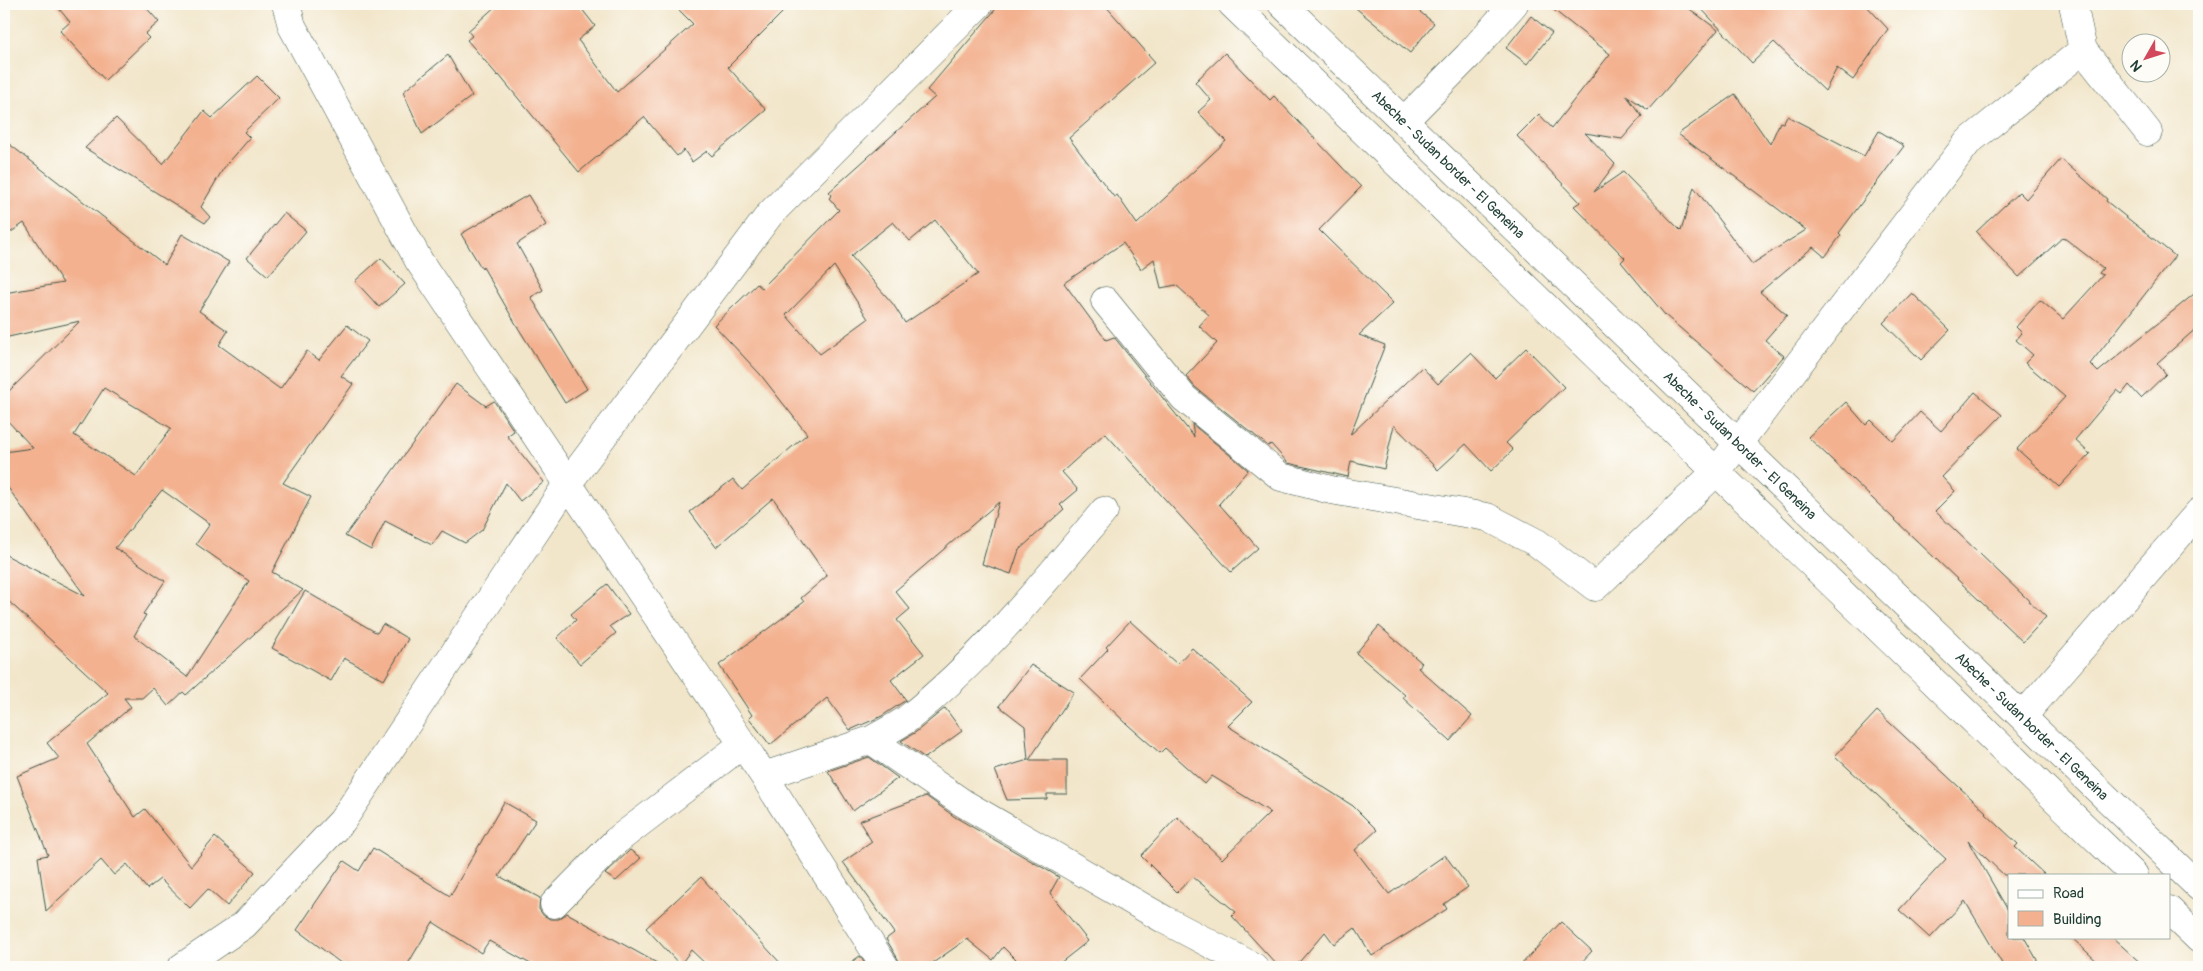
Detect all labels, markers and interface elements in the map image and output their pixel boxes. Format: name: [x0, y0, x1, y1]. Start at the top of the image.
north arrow: [2120, 32, 2170, 82]
text: N: [2127, 57, 2146, 75]
street label: Abeche - Sudan border - El Geneina: [1368, 87, 1528, 242]
street label: Abeche - Sudan border - El Geneina: [1660, 368, 1820, 523]
street label: Abeche - Sudan border - El Geneina: [1951, 649, 2112, 804]
legend: [2008, 874, 2170, 938]
text: Road: [2053, 884, 2084, 903]
text: Building: [2053, 910, 2101, 929]

